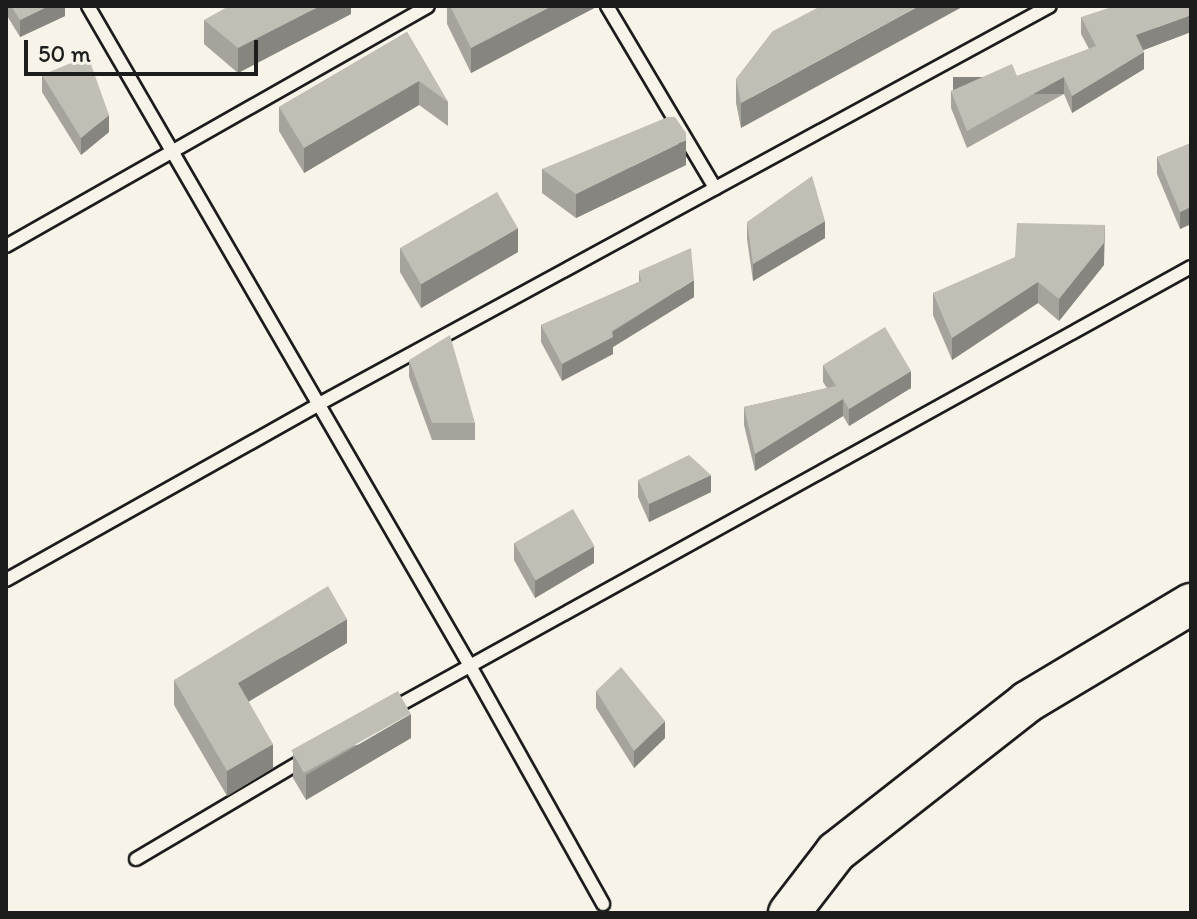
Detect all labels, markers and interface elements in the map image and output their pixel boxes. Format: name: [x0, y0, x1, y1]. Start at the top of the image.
scale bar: [28, 24, 262, 74]
text: 50 m: [38, 39, 91, 68]

